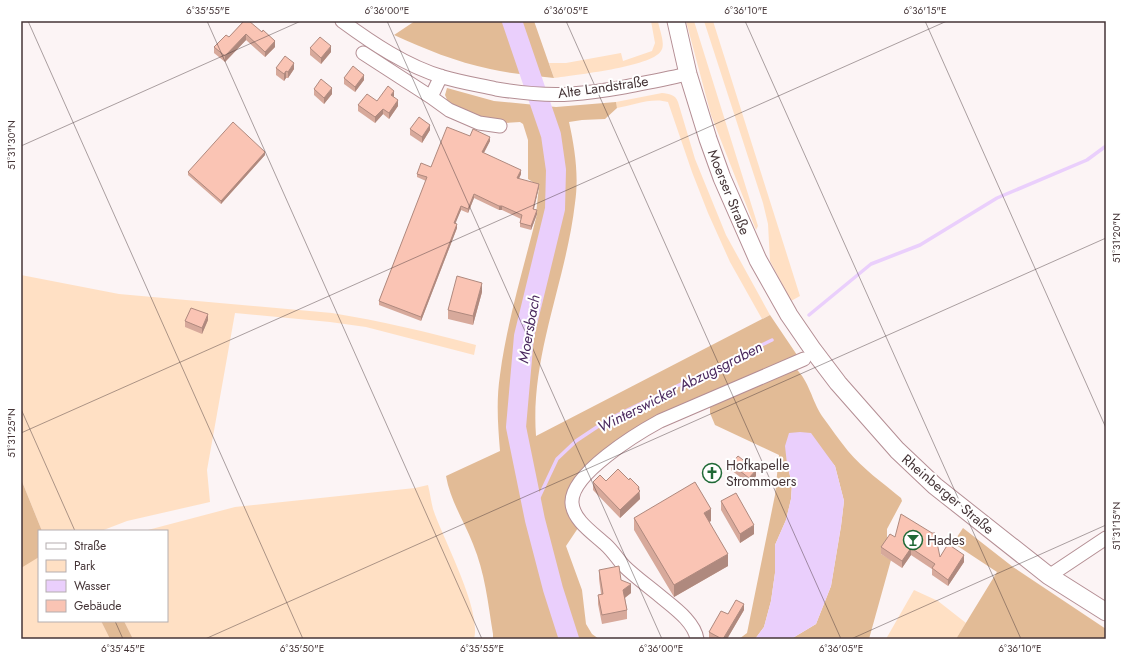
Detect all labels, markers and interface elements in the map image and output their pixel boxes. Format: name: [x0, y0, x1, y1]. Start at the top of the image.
text: 6°35'55"E: [186, 3, 230, 18]
text: 6°36'00"E: [365, 3, 409, 18]
text: 6°36'05"E: [544, 3, 588, 18]
text: 6°36'10"E: [724, 3, 768, 18]
text: 6°36'15"E: [904, 3, 946, 18]
street label: Alte Landstraße: [556, 71, 650, 103]
text: 51°31'30"N: [4, 120, 19, 170]
street label: Moerser Straße: [703, 146, 755, 238]
text: 51°31'20"N: [1109, 213, 1124, 263]
water label: Moersbach: [512, 293, 546, 365]
water label: Winterswicker Abzugsgraben: [594, 336, 766, 438]
text: 51°31'25"N: [4, 408, 19, 458]
street label: Rheinberger Straße: [898, 449, 998, 539]
place label: Hofkapelle Strommoers: [726, 455, 797, 491]
church icon: Hofkapelle Strommoers: [701, 462, 723, 484]
text: 51°31'15"N: [1109, 502, 1124, 550]
bar icon: Hades: [902, 529, 924, 551]
legend: [38, 530, 168, 622]
place label: Hades: [927, 530, 965, 550]
text: Straße: [74, 537, 106, 555]
text: Park: [74, 557, 96, 575]
text: Wasser: [74, 577, 111, 595]
text: Gebäude: [74, 597, 121, 615]
text: 6°35'45"E: [101, 641, 145, 656]
text: 6°35'50"E: [280, 641, 324, 656]
text: 6°35'55"E: [460, 641, 504, 656]
text: 6°36'00"E: [639, 641, 683, 656]
text: 6°36'05"E: [819, 641, 863, 656]
text: 6°36'10"E: [998, 641, 1042, 656]

